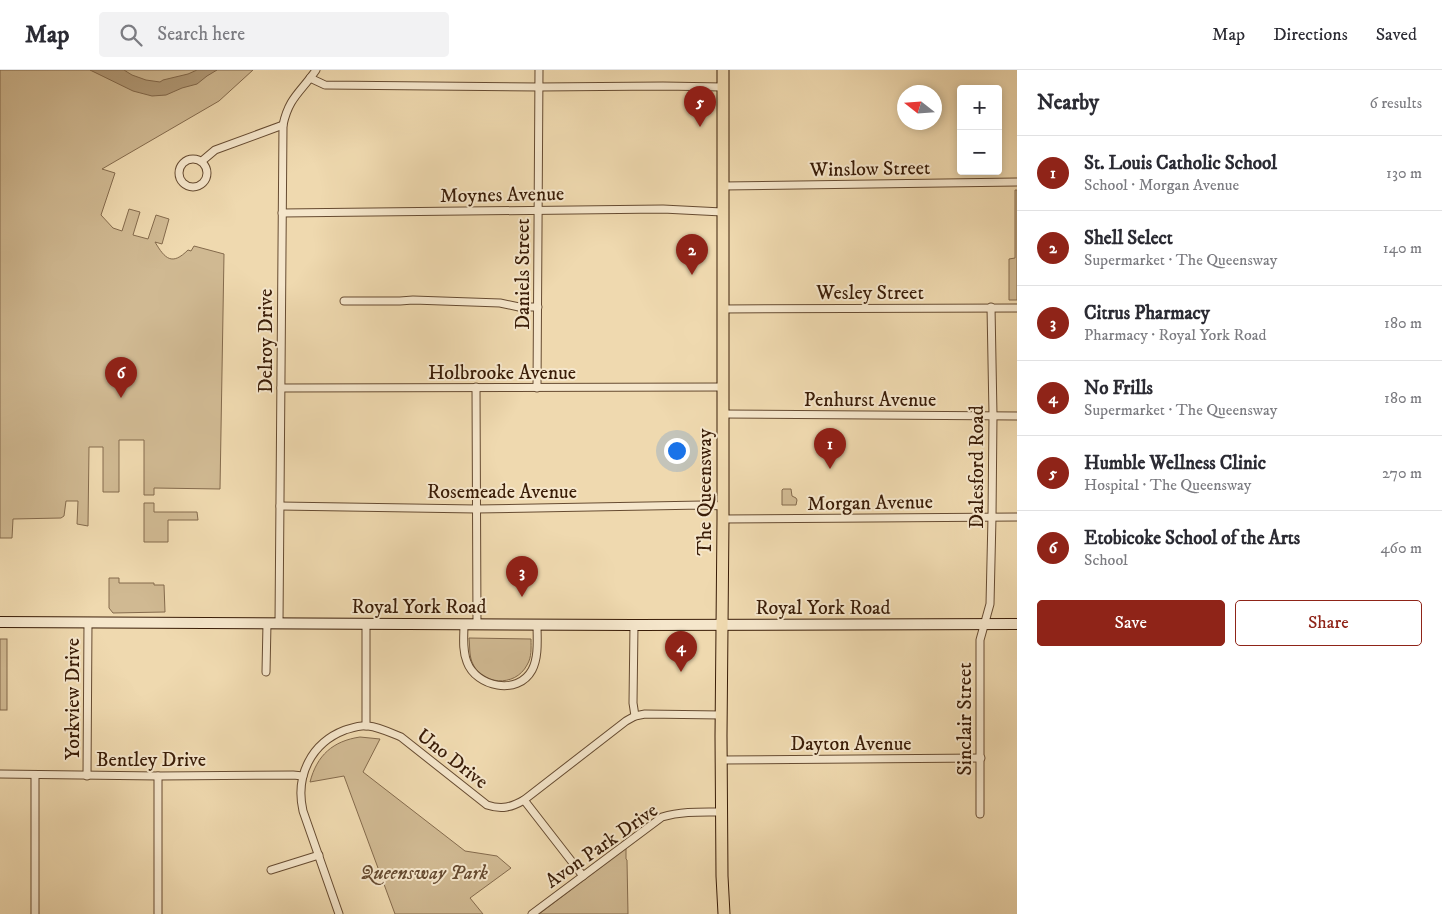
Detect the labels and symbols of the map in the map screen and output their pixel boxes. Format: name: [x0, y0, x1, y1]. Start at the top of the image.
north arrow: [897, 85, 942, 130]
pin: 5: [684, 86, 716, 127]
street label: Winslow Street: [809, 156, 931, 183]
street label: Moynes Avenue: [440, 182, 564, 209]
street label: Daniels Street: [511, 218, 536, 330]
pin: 2: [676, 234, 708, 275]
street label: Wesley Street: [815, 281, 924, 306]
street label: Delroy Drive: [254, 289, 279, 393]
pin: 6: [105, 357, 137, 398]
street label: Holbrooke Avenue: [428, 361, 576, 386]
street label: Penhurst Avenue: [804, 388, 936, 413]
street label: Dalesford Road: [965, 405, 990, 529]
street label: The Queensway: [693, 428, 718, 555]
pin: 1: [814, 428, 846, 469]
your location: [664, 438, 690, 464]
street label: Rosemeade Avenue: [427, 480, 577, 505]
street label: Morgan Avenue: [807, 490, 933, 517]
pin: 3: [506, 556, 538, 597]
street label: Royal York Road: [351, 595, 487, 620]
street label: Royal York Road: [755, 596, 891, 621]
pin: 4: [665, 631, 697, 672]
street label: Yorkview Drive: [61, 638, 86, 760]
street label: Sinclair Street: [953, 662, 978, 776]
street label: Uno Drive: [411, 723, 493, 795]
street label: Dayton Avenue: [790, 732, 912, 757]
street label: Bentley Drive: [96, 748, 206, 773]
street label: Avon Park Drive: [541, 798, 663, 894]
park label: Queensway Park: [360, 861, 489, 886]

